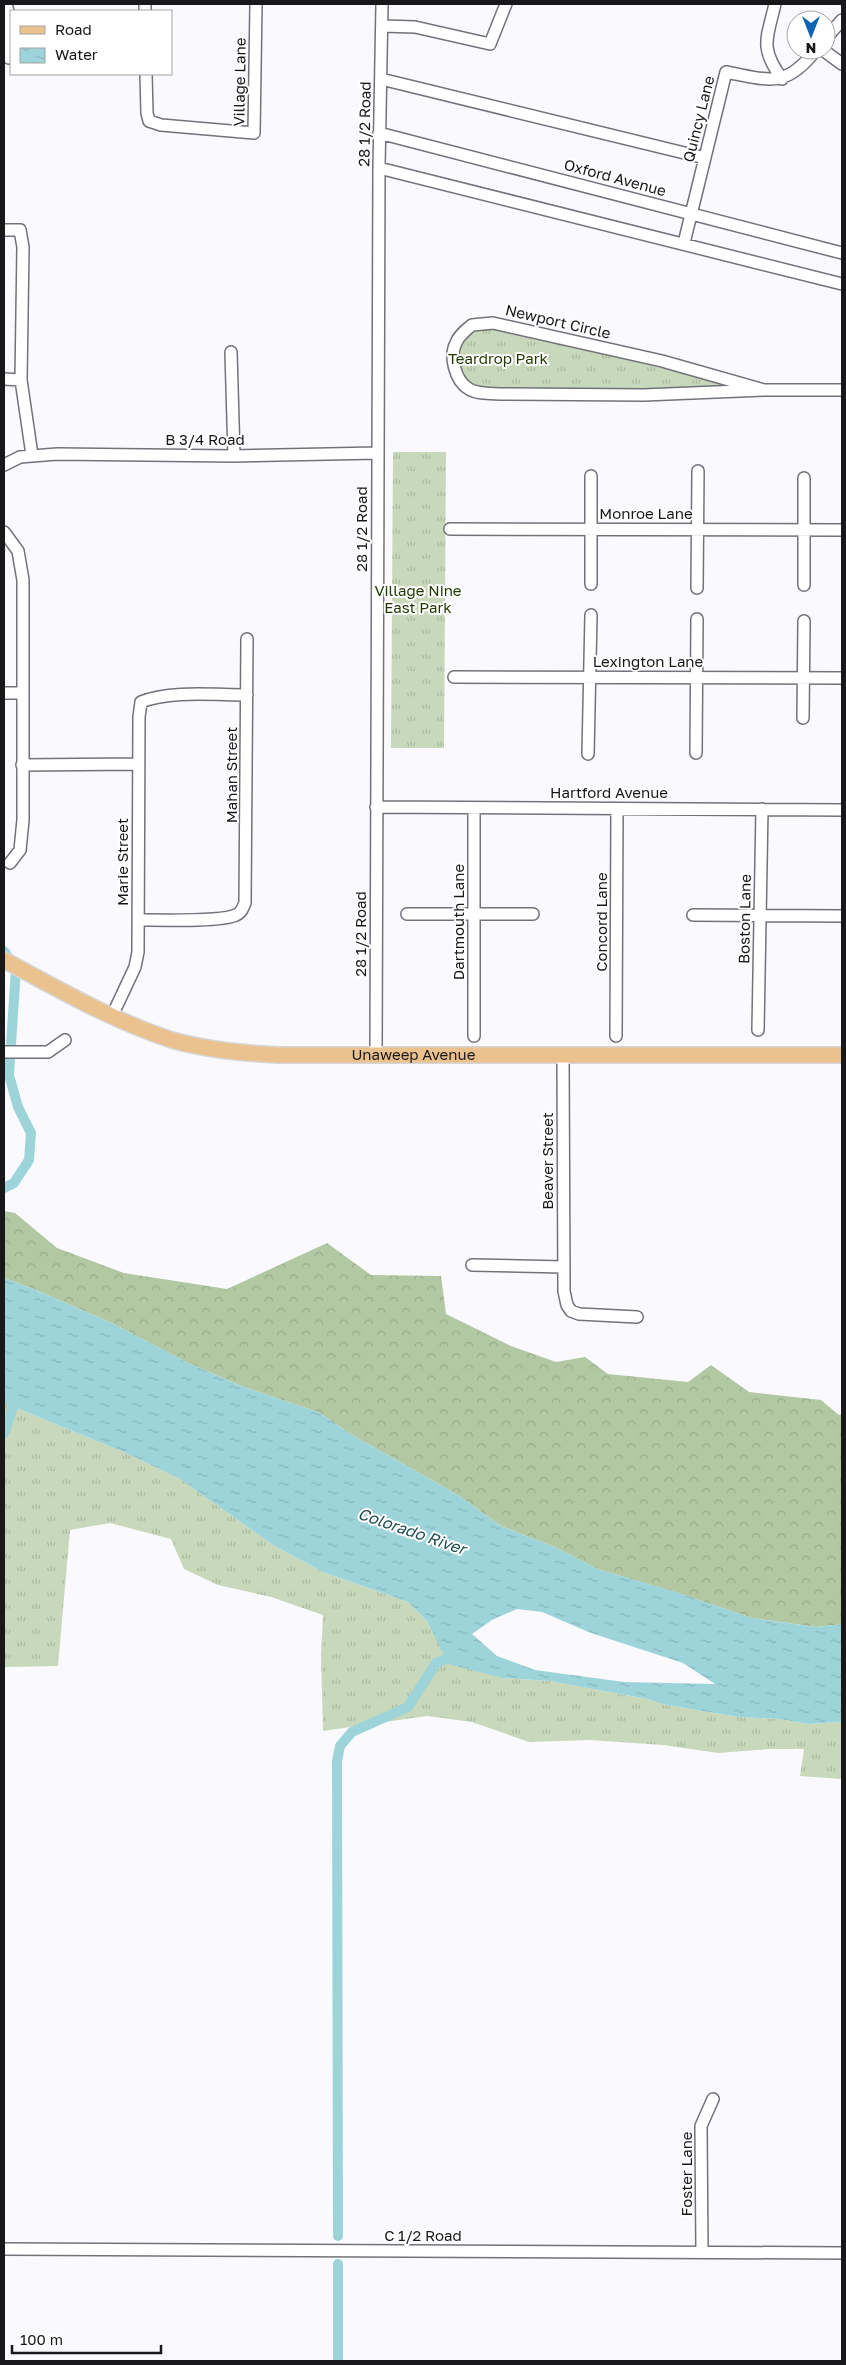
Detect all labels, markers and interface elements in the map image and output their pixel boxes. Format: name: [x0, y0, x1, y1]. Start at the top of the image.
legend: [10, 10, 172, 75]
north arrow: [786, 10, 836, 60]
text: Road: [55, 20, 92, 38]
street label: Village Lane: [229, 37, 249, 127]
text: N: [806, 40, 816, 57]
text: Water: [55, 45, 98, 63]
street label: Quincy Lane: [679, 73, 718, 164]
street label: 28 1/2 Road: [354, 81, 374, 167]
street label: Oxford Avenue: [562, 155, 669, 199]
street label: Newport Circle: [504, 300, 613, 342]
park label: Teardrop Park: [448, 349, 549, 367]
street label: B 3/4 Road: [165, 430, 245, 448]
street label: 28 1/2 Road: [352, 486, 370, 572]
street label: Monroe Lane: [599, 504, 693, 522]
park label: Village Nine East Park: [374, 581, 462, 616]
street label: Lexington Lane: [593, 652, 704, 670]
street label: Mahan Street: [222, 727, 240, 823]
street label: Hartford Avenue: [550, 783, 668, 801]
street label: Marie Street: [113, 818, 131, 906]
street label: Dartmouth Lane: [449, 863, 467, 980]
street label: Concord Lane: [592, 872, 610, 972]
street label: Boston Lane: [734, 873, 754, 964]
street label: 28 1/2 Road: [351, 891, 369, 977]
street label: Unaweep Avenue: [351, 1045, 476, 1063]
street label: Beaver Street: [538, 1112, 556, 1210]
water label: Colorado River: [355, 1503, 471, 1560]
street label: Foster Lane: [677, 2131, 695, 2217]
street label: C 1/2 Road: [384, 2226, 462, 2244]
scale bar: [12, 2322, 161, 2354]
text: 100 m: [20, 2330, 63, 2348]

